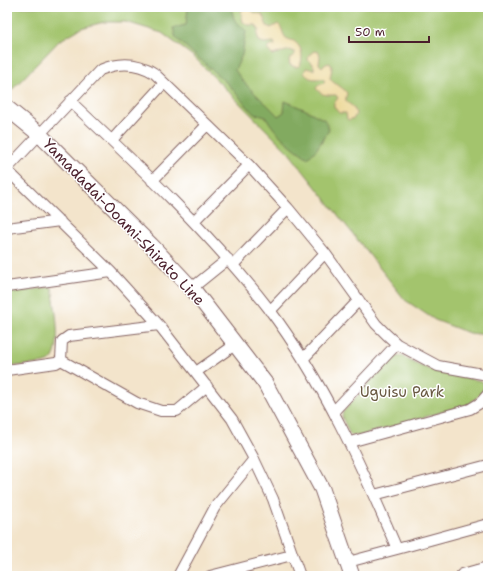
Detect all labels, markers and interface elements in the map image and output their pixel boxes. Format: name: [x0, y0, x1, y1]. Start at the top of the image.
scale bar: [349, 18, 429, 44]
text: 50 m: [355, 24, 385, 40]
street label: Yamadadai-Ooami-Shirato Line: [39, 134, 209, 310]
park label: Uguisu Park: [360, 382, 444, 402]

